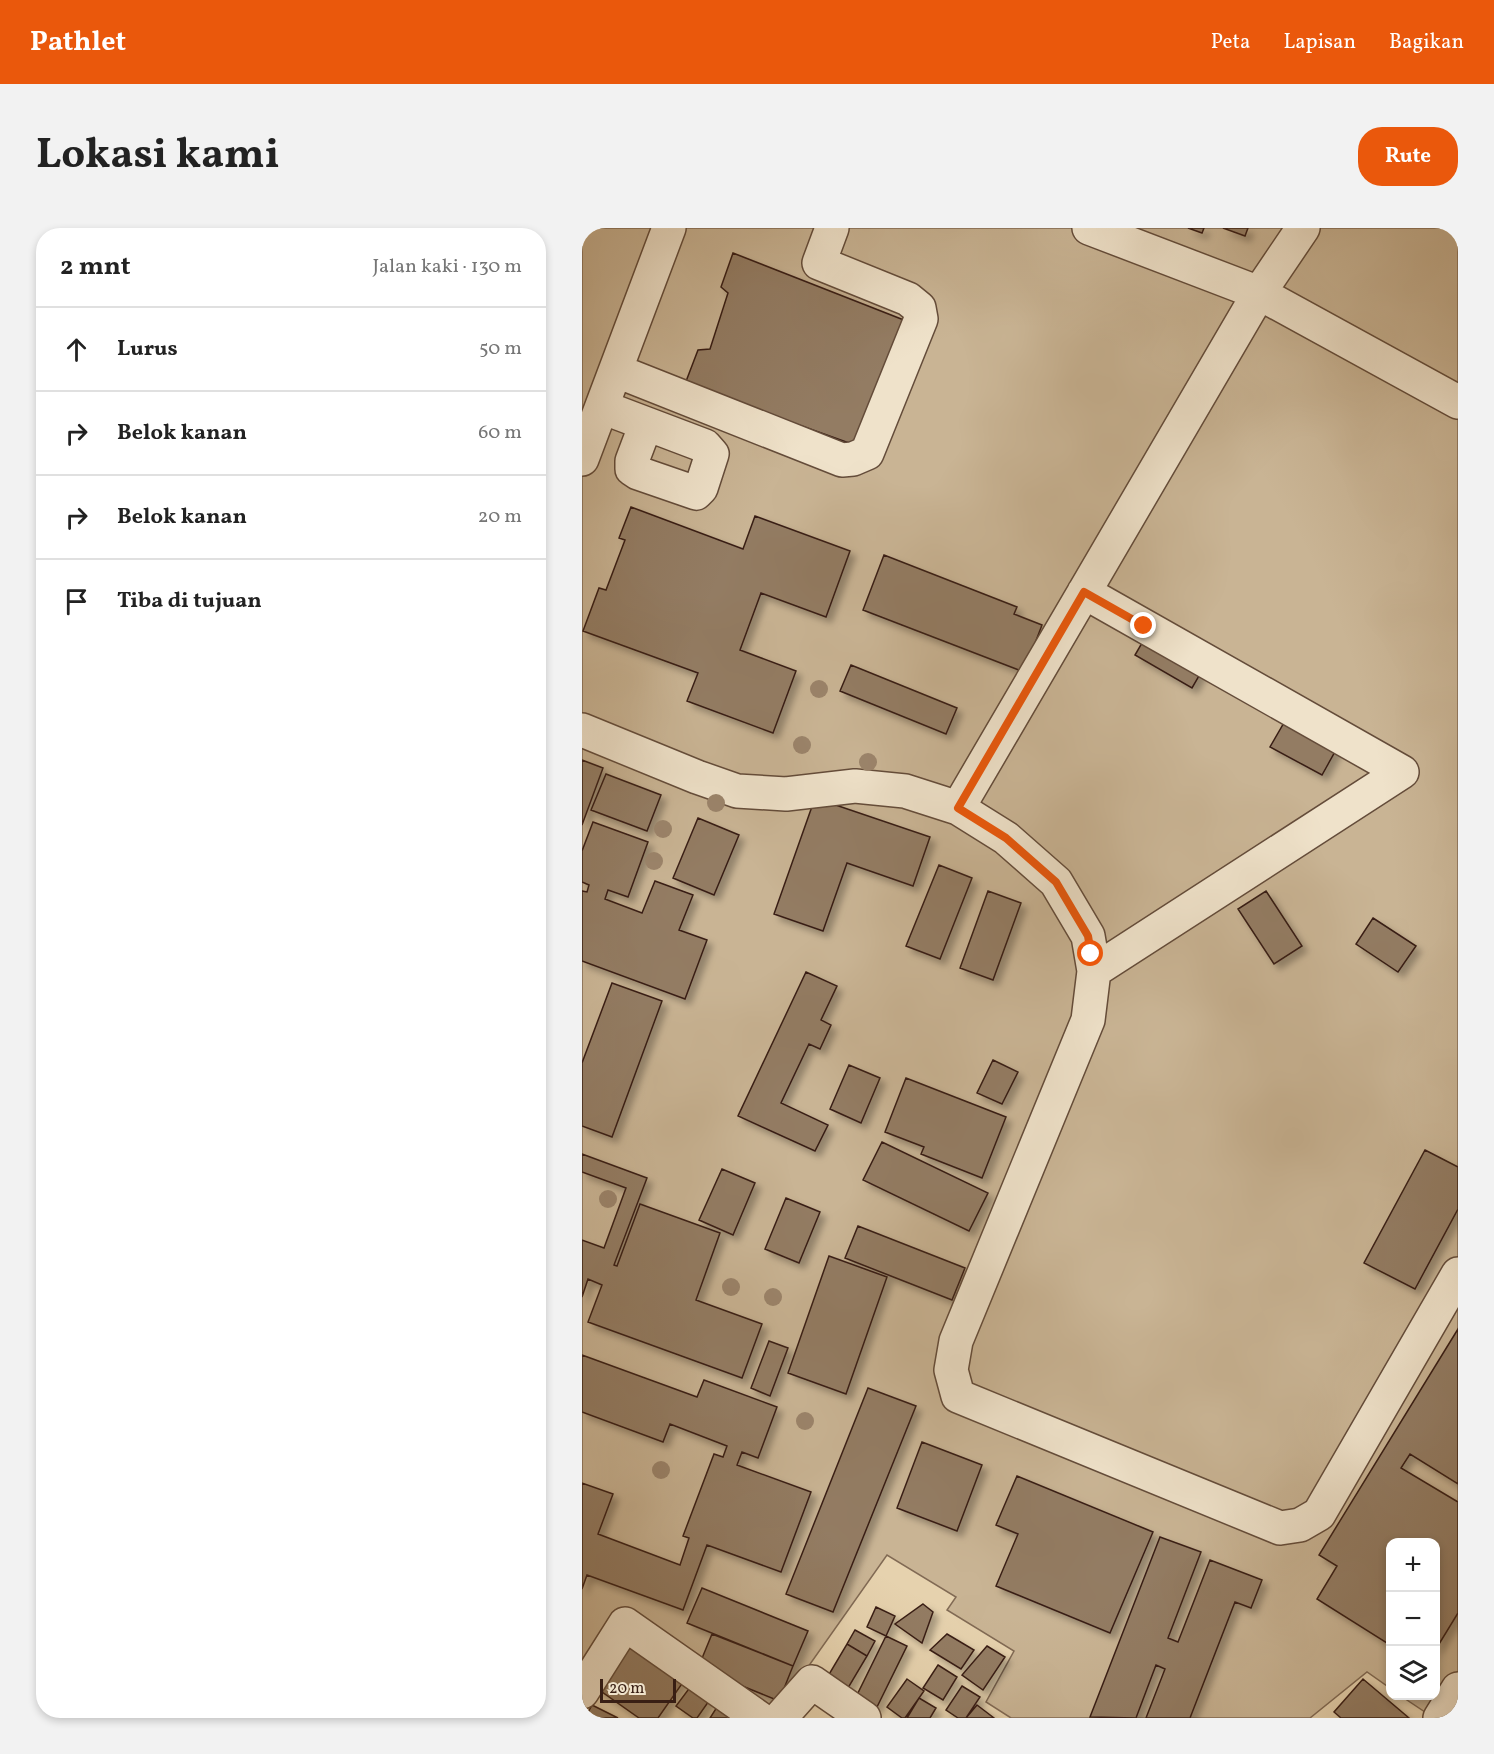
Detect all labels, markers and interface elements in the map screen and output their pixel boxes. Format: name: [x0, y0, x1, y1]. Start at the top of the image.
text: Pathlet: [30, 23, 126, 62]
text: Peta: [1211, 28, 1250, 57]
text: Lapisan: [1283, 28, 1356, 57]
text: Bagikan: [1389, 28, 1464, 57]
text: Lokasi kami: [36, 127, 280, 186]
button: Rute: [1358, 127, 1458, 186]
text: 2 mnt: [60, 249, 131, 285]
text: Jalan kaki · 130 m: [373, 253, 522, 281]
icon: ahead: [60, 333, 93, 366]
text: Lurus: [117, 334, 178, 365]
text: 50 m: [479, 335, 522, 363]
icon: right: [60, 417, 93, 450]
text: Belok kanan: [117, 418, 247, 449]
text: 60 m: [478, 419, 522, 447]
icon: right: [60, 501, 93, 534]
text: Belok kanan: [117, 502, 247, 533]
text: 20 m: [478, 503, 522, 531]
icon: arrive: [60, 585, 93, 618]
text: Tiba di tujuan: [117, 586, 262, 617]
route end: [1130, 612, 1156, 638]
route start: [1077, 940, 1103, 966]
map controls: [1386, 1538, 1440, 1700]
button: +: [1386, 1538, 1440, 1592]
button: −: [1386, 1592, 1440, 1646]
button: layers: [1386, 1646, 1440, 1700]
scale bar: [600, 1676, 676, 1704]
text: 20 m: [609, 1678, 644, 1700]

